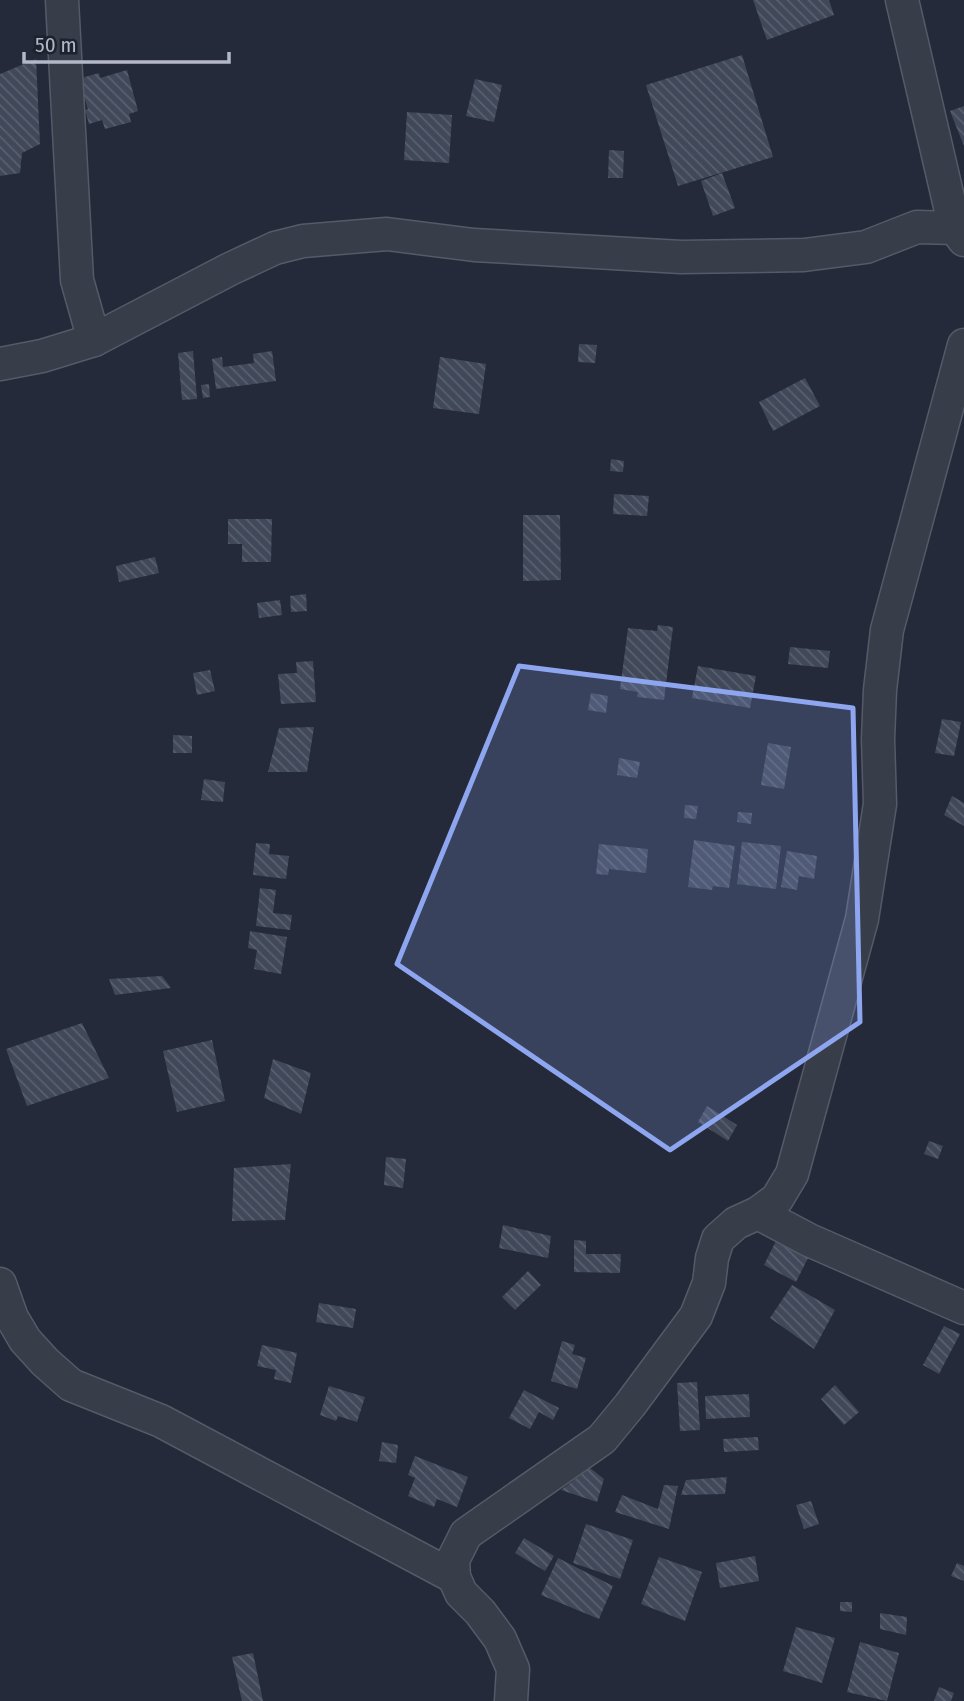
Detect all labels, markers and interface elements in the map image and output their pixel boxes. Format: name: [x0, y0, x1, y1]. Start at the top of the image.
scale bar: [24, 21, 229, 65]
text: 50 m: [35, 32, 77, 58]

